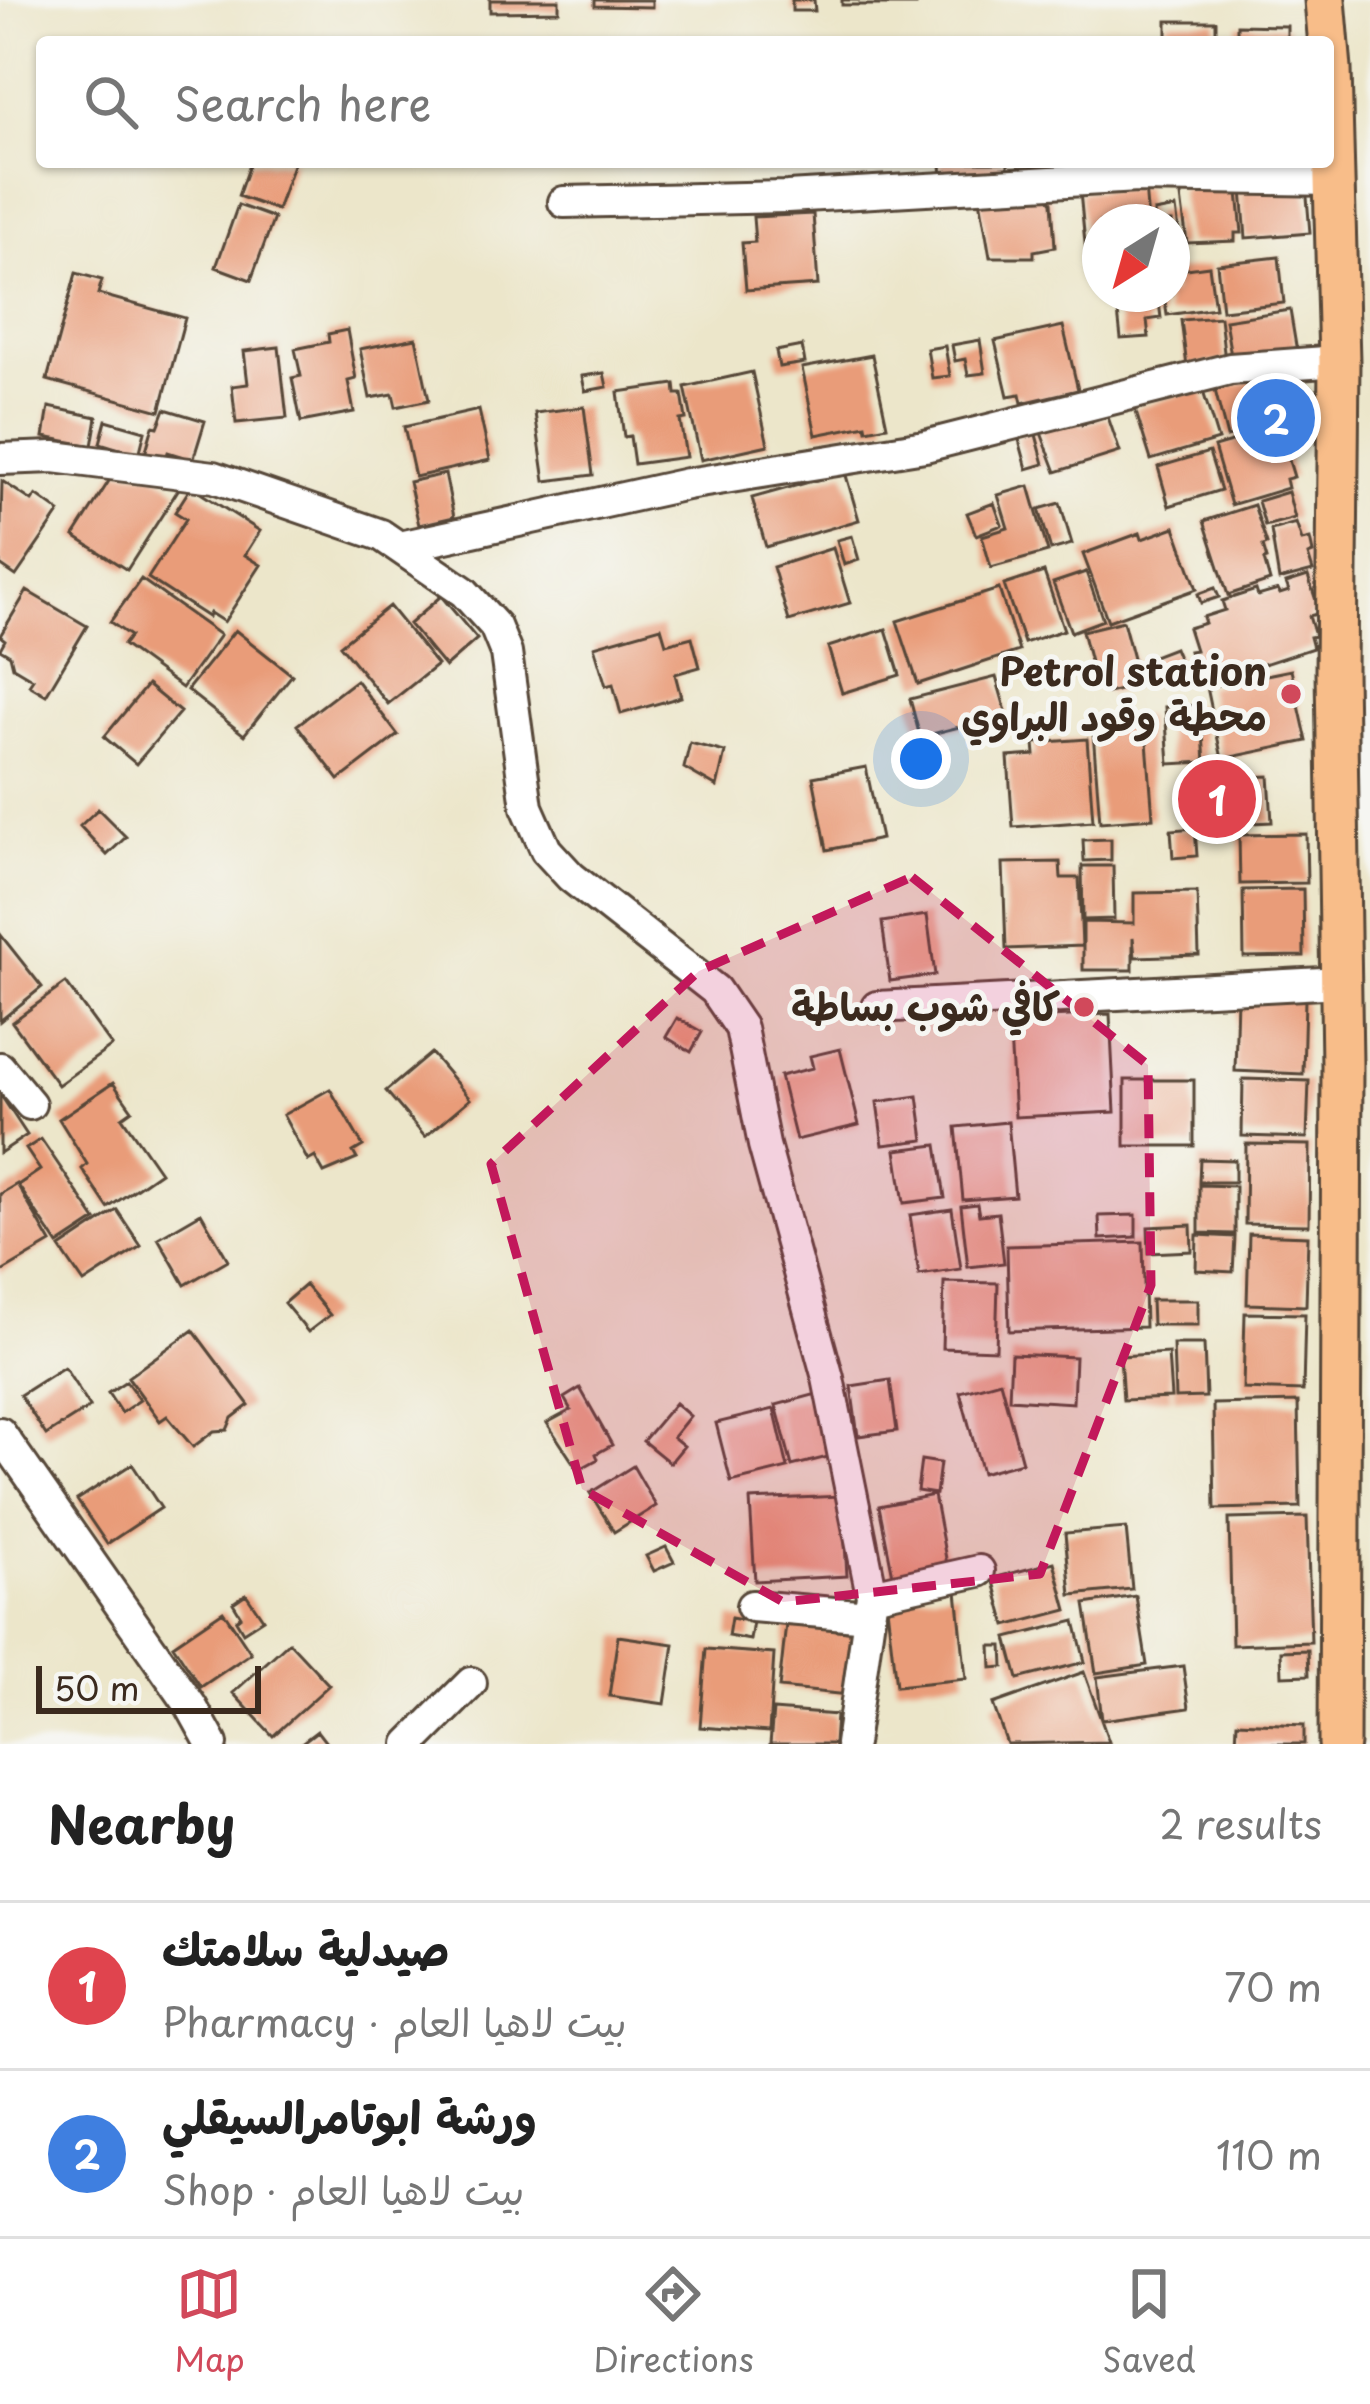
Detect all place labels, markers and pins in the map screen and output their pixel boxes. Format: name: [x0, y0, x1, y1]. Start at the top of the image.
pin: 2: [1237, 373, 1315, 463]
place label: Petrol station محطة وقود البراوي: [961, 640, 1267, 746]
marker: Petrol station محطة وقود البراوي: [1278, 681, 1304, 707]
pin: 1: [1178, 754, 1256, 844]
place label: كافي شوب بساطة: [791, 975, 1061, 1036]
marker: كافي شوب بساطة: [1071, 994, 1097, 1020]

